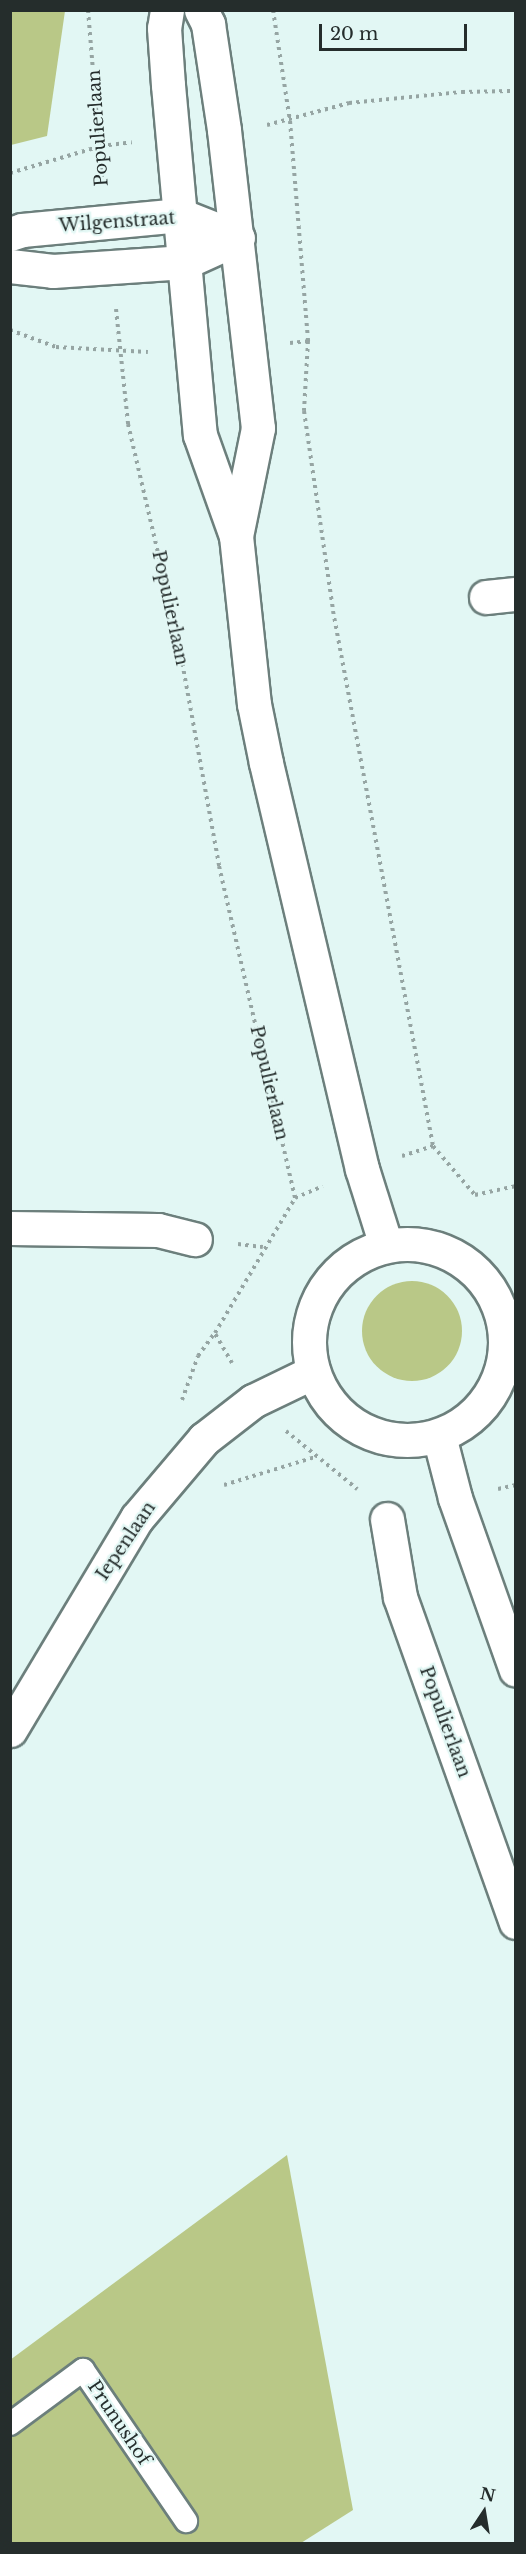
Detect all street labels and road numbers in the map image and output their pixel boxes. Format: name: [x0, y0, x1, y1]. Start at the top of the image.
street label: Populierlaan: [83, 69, 113, 187]
street label: Wilgenstraat: [58, 207, 176, 237]
street label: Populierlaan: [147, 549, 193, 667]
street label: Populierlaan: [245, 1024, 293, 1142]
street label: Iepenlaan: [92, 1497, 160, 1585]
street label: Populierlaan: [415, 1663, 475, 1781]
street label: Prunushof: [83, 2377, 155, 2469]

